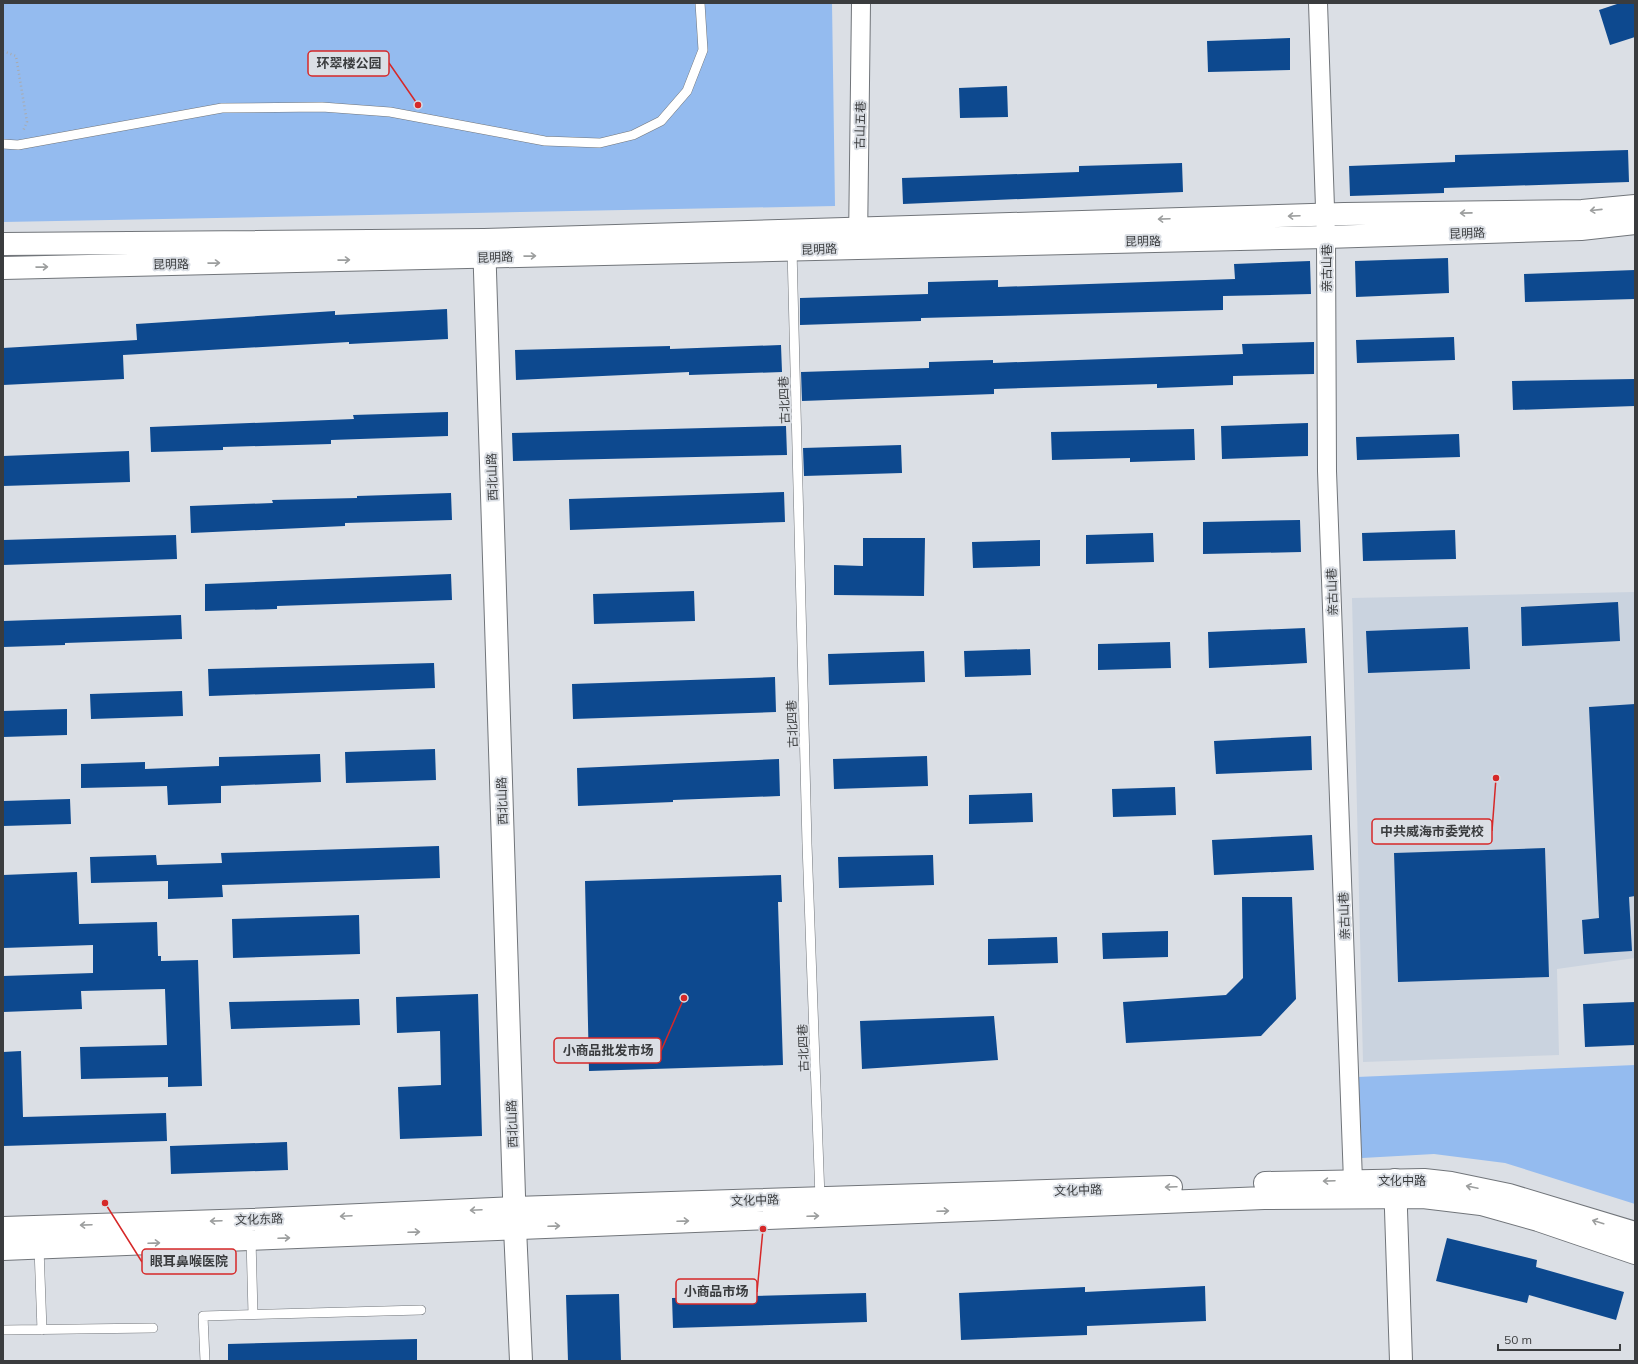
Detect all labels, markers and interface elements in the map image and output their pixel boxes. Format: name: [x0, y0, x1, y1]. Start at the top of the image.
callout: 环翠楼公园: [308, 51, 389, 76]
text: 环翠楼公园: [316, 55, 382, 71]
street label: 古山五巷: [852, 101, 868, 149]
one-way arrow: [1590, 206, 1603, 214]
one-way arrow: [1460, 209, 1473, 217]
one-way arrow: [1288, 212, 1301, 219]
one-way arrow: [1158, 216, 1171, 223]
street label: 昆明路: [1449, 225, 1485, 241]
street label: 昆明路: [1125, 233, 1161, 249]
street label: 昆明路: [801, 241, 837, 257]
street label: 亲古山巷: [1319, 244, 1334, 292]
street label: 昆明路: [477, 249, 513, 265]
one-way arrow: [523, 252, 536, 260]
street label: 昆明路: [153, 256, 189, 272]
one-way arrow: [337, 256, 350, 264]
one-way arrow: [207, 259, 220, 267]
one-way arrow: [35, 263, 48, 271]
street label: 古北四巷: [776, 376, 792, 424]
street label: 西北山路: [484, 453, 500, 501]
street label: 亲古山巷: [1324, 568, 1340, 616]
street label: 古北四巷: [784, 700, 800, 748]
street label: 西北山路: [494, 777, 510, 825]
callout: 中共威海市委党校: [1372, 819, 1492, 844]
text: 中共威海市委党校: [1380, 823, 1484, 839]
street label: 亲古山巷: [1336, 892, 1352, 940]
street label: 古北四巷: [795, 1024, 811, 1072]
callout: 小商品批发市场: [554, 1038, 661, 1063]
text: 小商品批发市场: [562, 1042, 654, 1058]
street label: 西北山路: [504, 1100, 520, 1148]
street label: 文化中路: [1378, 1173, 1426, 1188]
one-way arrow: [1323, 1178, 1336, 1185]
street label: 文化中路: [1054, 1182, 1102, 1198]
one-way arrow: [1165, 1183, 1178, 1190]
one-way arrow: [1466, 1183, 1479, 1191]
street label: 文化中路: [731, 1192, 779, 1208]
one-way arrow: [470, 1206, 483, 1213]
one-way arrow: [936, 1207, 949, 1215]
street label: 文化东路: [235, 1211, 283, 1227]
one-way arrow: [340, 1212, 353, 1219]
one-way arrow: [806, 1212, 819, 1220]
one-way arrow: [210, 1217, 223, 1225]
one-way arrow: [677, 1218, 690, 1225]
one-way arrow: [1591, 1218, 1604, 1225]
one-way arrow: [80, 1222, 93, 1229]
one-way arrow: [547, 1223, 560, 1230]
one-way arrow: [407, 1229, 420, 1236]
one-way arrow: [277, 1234, 290, 1241]
one-way arrow: [147, 1239, 160, 1247]
callout: 眼耳鼻喉医院: [142, 1249, 236, 1274]
text: 眼耳鼻喉医院: [150, 1253, 228, 1269]
callout: 小商品市场: [676, 1279, 757, 1304]
text: 小商品市场: [683, 1283, 749, 1299]
scale bar: [1498, 1326, 1620, 1352]
text: 50 m: [1504, 1332, 1532, 1347]

